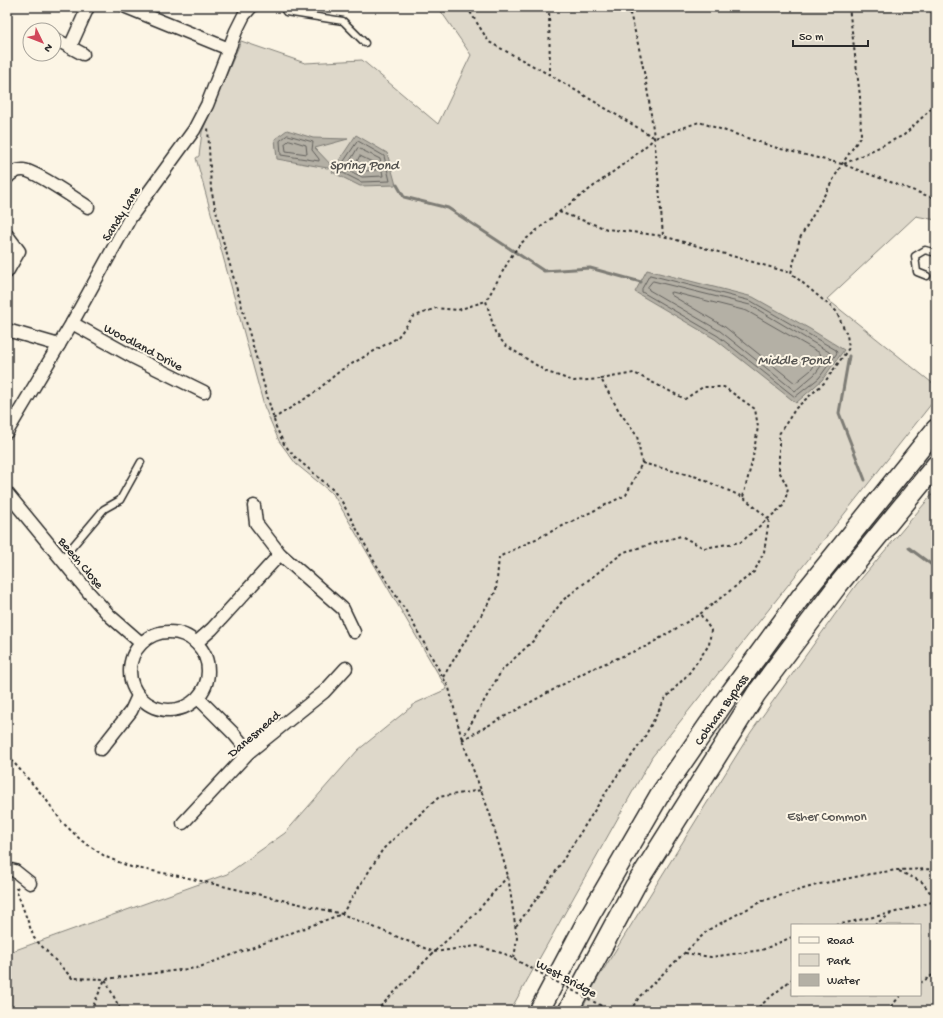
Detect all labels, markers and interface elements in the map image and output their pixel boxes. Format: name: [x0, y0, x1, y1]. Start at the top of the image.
north arrow: [22, 22, 62, 62]
scale bar: [793, 22, 868, 48]
text: 50 m: [799, 31, 824, 45]
text: N: [41, 41, 55, 54]
water label: Spring Pond: [329, 158, 400, 175]
street label: Sandy Lane: [99, 184, 145, 244]
street label: Woodland Drive: [101, 321, 185, 375]
water label: Middle Pond: [758, 353, 832, 370]
street label: Beech Close: [54, 534, 106, 593]
street label: Cobham Bypass: [692, 671, 753, 749]
street label: Danesmead: [225, 707, 285, 762]
park label: Esher Common: [787, 810, 868, 825]
legend: [791, 924, 921, 996]
text: Road: [827, 935, 854, 949]
text: Park: [826, 955, 852, 969]
street label: West Bridge: [533, 957, 599, 1002]
text: Water: [827, 975, 861, 989]

